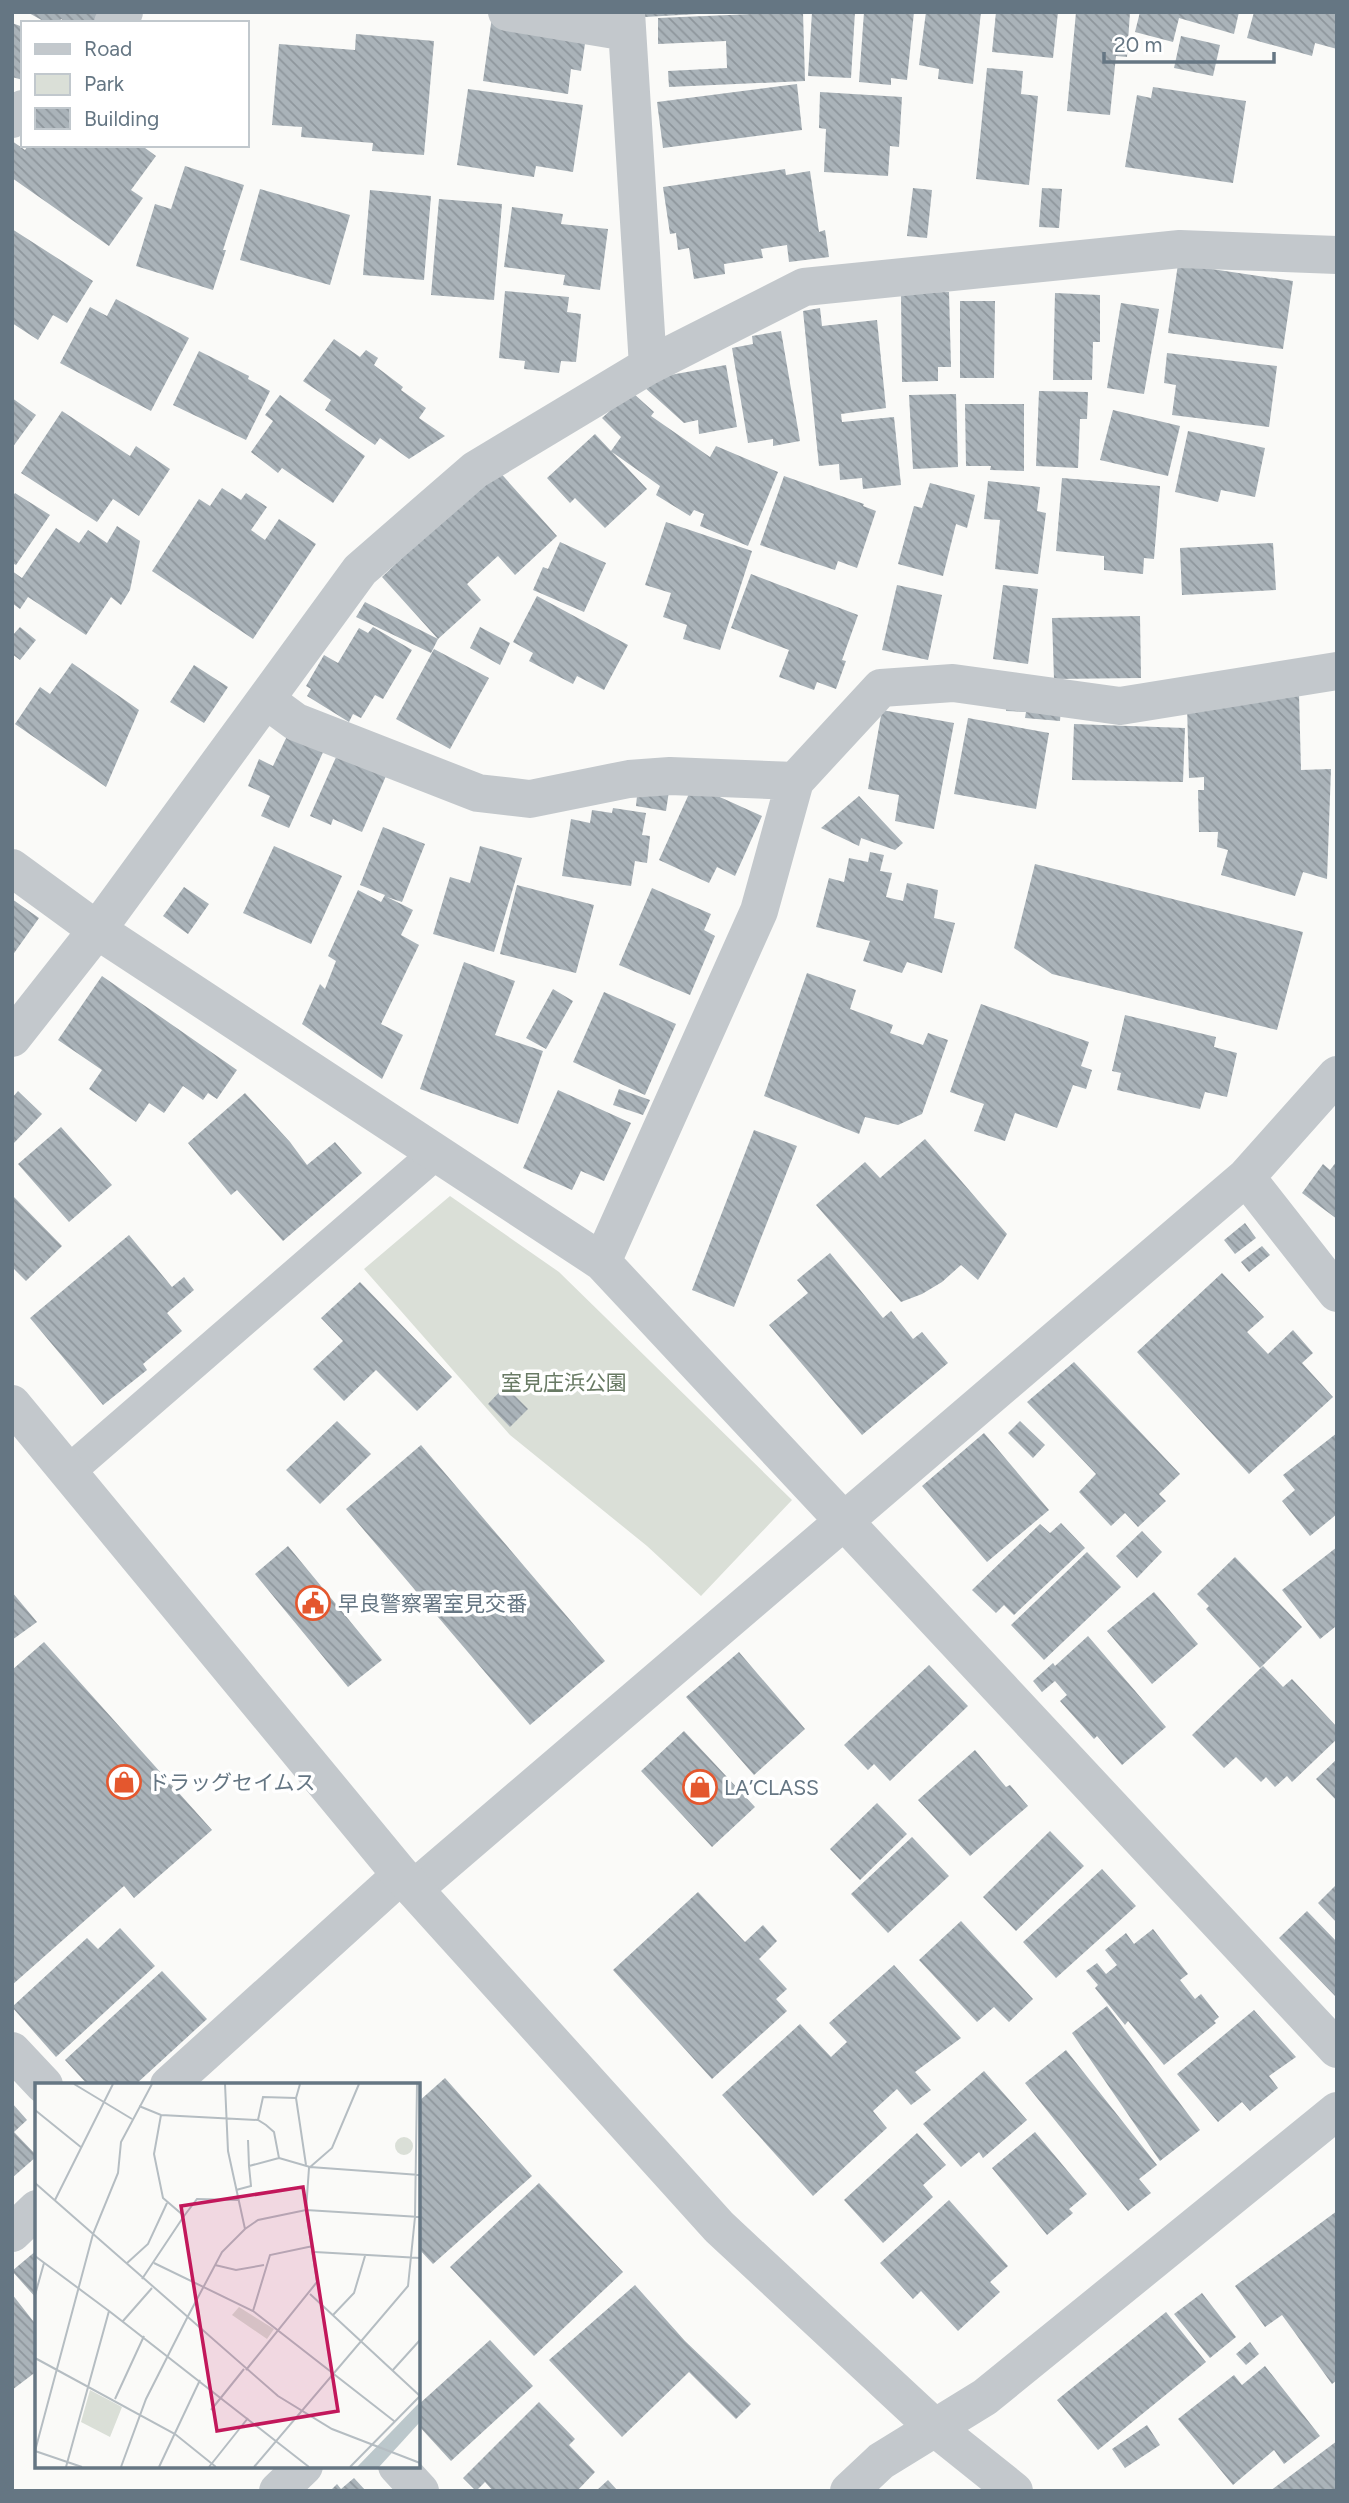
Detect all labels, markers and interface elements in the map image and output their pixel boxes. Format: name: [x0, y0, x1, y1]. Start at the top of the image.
legend: [21, 21, 248, 147]
scale bar: [1104, 21, 1274, 65]
text: 20 m: [1114, 32, 1162, 57]
text: Road: [84, 36, 132, 61]
text: Park: [84, 71, 125, 96]
text: Building: [84, 106, 159, 131]
park label: 室見庄浜公園: [501, 1370, 627, 1395]
public building icon: 早良警察署室見交番: [294, 1584, 332, 1622]
place label: 早良警察署室見交番: [338, 1591, 527, 1616]
shop icon: ドラッグセイムス: [105, 1763, 143, 1801]
shop icon: LA’CLASS: [681, 1768, 719, 1806]
place label: ドラッグセイムス: [148, 1770, 316, 1795]
place label: LA’CLASS: [724, 1775, 819, 1800]
inset map: [35, 2083, 420, 2468]

